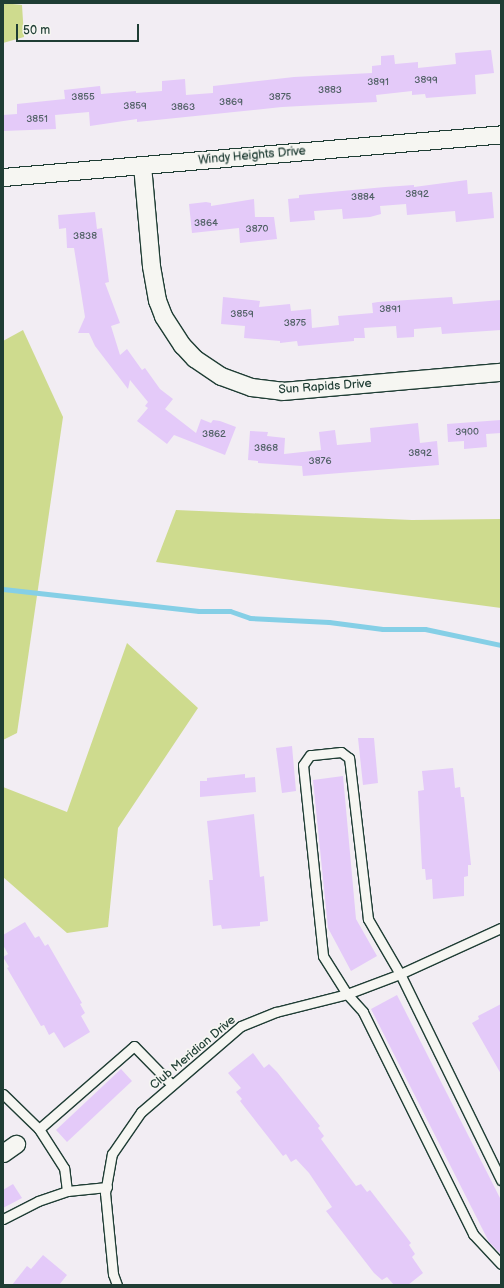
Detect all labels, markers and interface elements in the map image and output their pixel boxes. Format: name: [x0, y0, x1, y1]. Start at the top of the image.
scale bar: [18, 16, 141, 42]
text: 50 m: [23, 23, 50, 38]
house number: 3899: [414, 75, 438, 87]
house number: 3891: [367, 77, 389, 89]
house number: 3883: [318, 85, 342, 97]
house number: 3855: [71, 92, 95, 104]
house number: 3875: [269, 92, 291, 104]
house number: 3869: [219, 97, 243, 109]
house number: 3859: [123, 101, 147, 113]
house number: 3863: [171, 102, 195, 114]
house number: 3851: [26, 114, 48, 126]
street label: Windy Heights Drive: [197, 144, 307, 168]
house number: 3892: [405, 189, 429, 201]
house number: 3884: [351, 192, 375, 204]
house number: 3864: [194, 218, 218, 230]
house number: 3870: [246, 224, 268, 236]
house number: 3838: [73, 231, 97, 243]
house number: 3891: [379, 304, 401, 316]
house number: 3859: [230, 309, 254, 321]
house number: 3875: [284, 318, 306, 330]
street label: Sun Rapids Drive: [278, 377, 372, 397]
house number: 3900: [455, 427, 479, 439]
house number: 3862: [202, 429, 226, 441]
house number: 3868: [254, 443, 278, 455]
house number: 3892: [408, 448, 432, 460]
house number: 3876: [309, 456, 331, 468]
street label: Club Meridian Drive: [147, 1013, 239, 1093]

